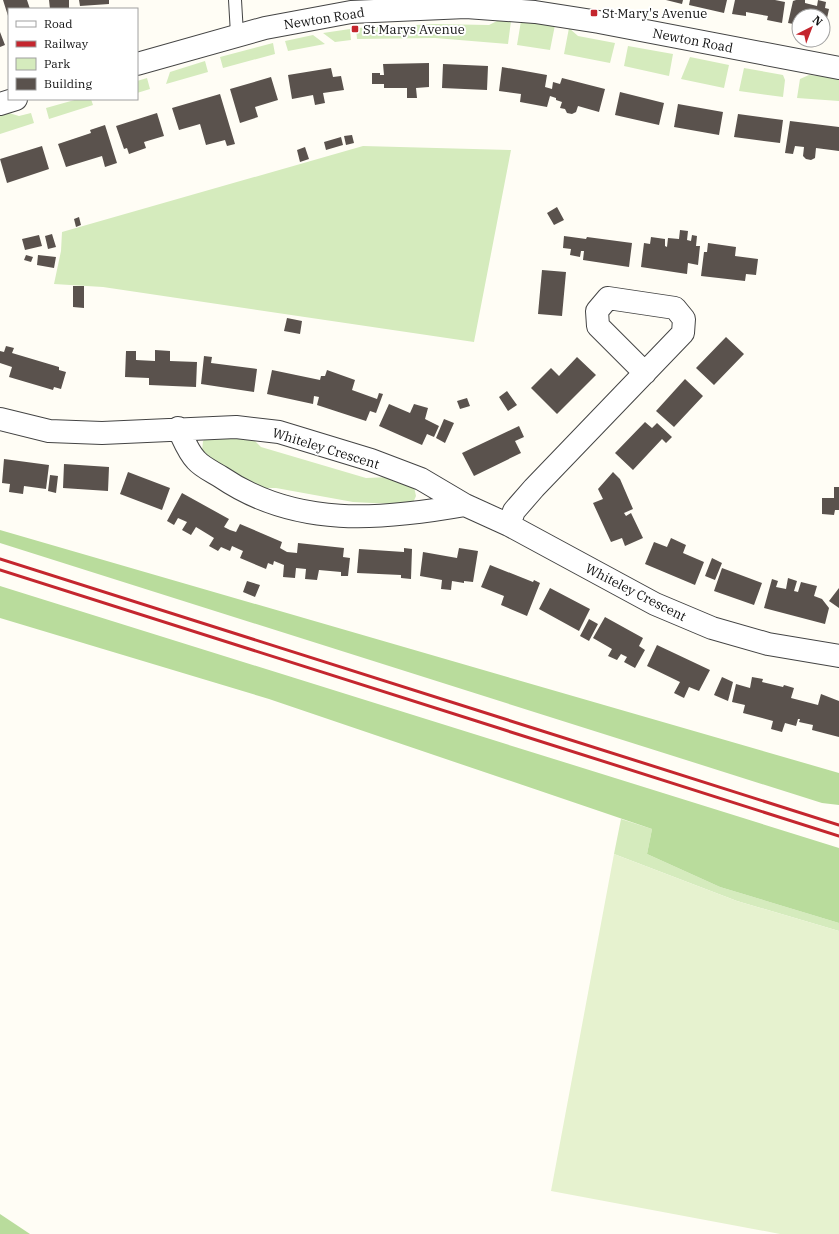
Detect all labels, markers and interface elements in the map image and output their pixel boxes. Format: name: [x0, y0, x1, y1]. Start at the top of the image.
street label: Newton Road: [283, 4, 366, 33]
place label: St Mary's Avenue: [602, 5, 707, 22]
legend: [8, 8, 138, 100]
marker: St Mary's Avenue: [589, 8, 599, 18]
north arrow: [791, 8, 831, 48]
text: N: [810, 12, 826, 29]
text: Road: [44, 16, 73, 31]
place label: St Marys Avenue: [363, 21, 465, 38]
marker: St Marys Avenue: [350, 24, 360, 34]
street label: Newton Road: [651, 24, 735, 57]
text: Railway: [44, 36, 89, 51]
text: Park: [44, 56, 70, 71]
text: Building: [44, 76, 92, 91]
street label: Whiteley Crescent: [270, 424, 382, 473]
street label: Whiteley Crescent: [583, 560, 689, 625]

